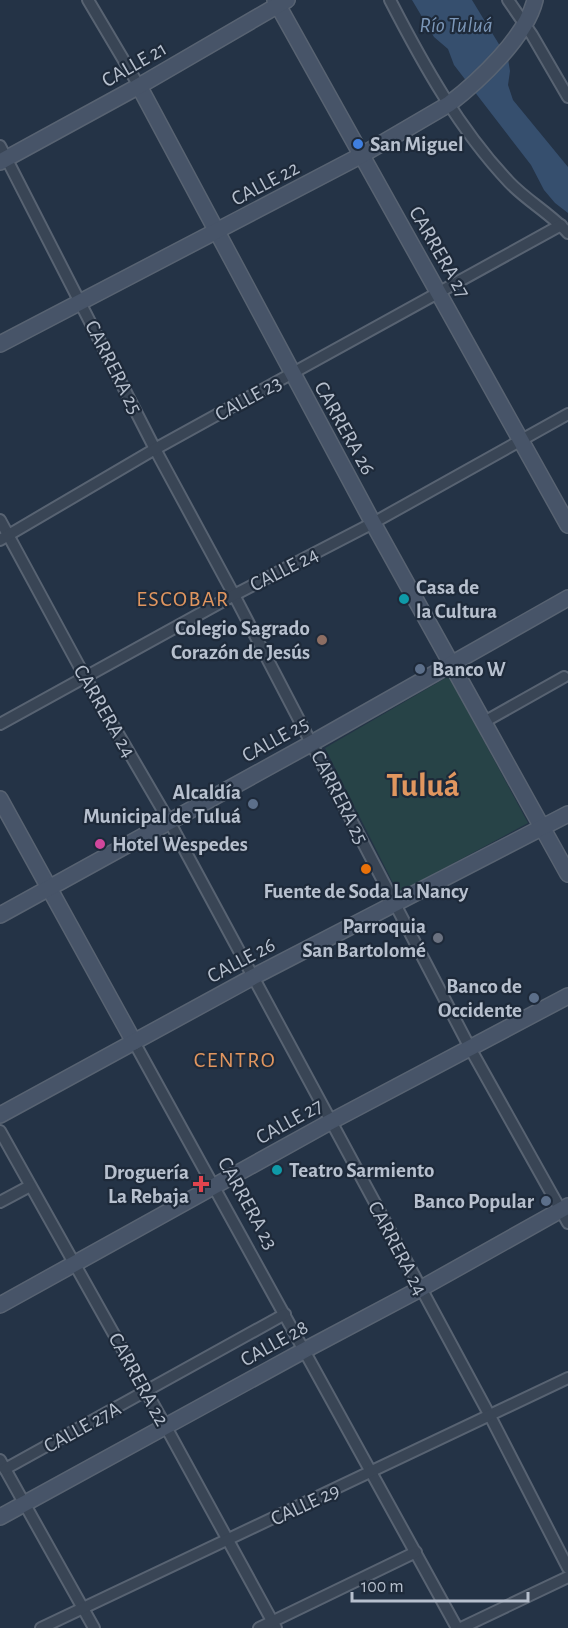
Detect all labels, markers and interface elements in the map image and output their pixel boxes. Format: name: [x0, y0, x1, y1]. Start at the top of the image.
water label: Río Tuluá: [419, 14, 493, 36]
street label: CALLE 21: [98, 38, 170, 91]
place label: San Miguel: [370, 134, 463, 155]
marker: San Miguel: [351, 137, 365, 151]
street label: CALLE 22: [228, 157, 302, 210]
street label: CARRERA 27: [405, 203, 474, 302]
street label: CARRERA 25: [81, 317, 146, 417]
street label: CALLE 23: [212, 372, 285, 425]
street label: CARRERA 26: [310, 378, 379, 478]
street label: CALLE 24: [247, 543, 322, 596]
place label: Casa de la Cultura: [416, 577, 497, 622]
district label: ESCOBAR: [136, 588, 230, 610]
marker: Casa de la Cultura: [397, 592, 411, 606]
place label: Colegio Sagrado Corazón de Jesús: [171, 618, 310, 663]
marker: Colegio Sagrado Corazón de Jesús: [315, 633, 329, 647]
place label: Banco W: [432, 659, 506, 680]
street label: CARRERA 24: [70, 661, 140, 761]
marker: Banco W: [413, 662, 427, 676]
street label: CALLE 25: [238, 713, 312, 766]
street label: CARRERA 25: [307, 747, 372, 847]
district label: Tuluá: [386, 770, 460, 803]
place label: Alcaldía Municipal de Tuluá: [83, 782, 241, 827]
marker: Alcaldía Municipal de Tuluá: [246, 797, 260, 811]
place label: Hotel Wespedes: [112, 834, 248, 855]
marker: Hotel Wespedes: [93, 837, 107, 851]
marker: Fuente de Soda La Nancy: [359, 862, 373, 876]
place label: Fuente de Soda La Nancy: [264, 881, 469, 902]
place label: Parroquia San Bartolomé: [302, 916, 426, 961]
marker: Parroquia San Bartolomé: [431, 931, 445, 945]
street label: CALLE 26: [204, 934, 279, 987]
place label: Banco de Occidente: [438, 976, 522, 1021]
marker: Banco de Occidente: [527, 991, 541, 1005]
district label: CENTRO: [194, 1049, 276, 1071]
street label: CALLE 27: [252, 1095, 326, 1148]
street label: CARRERA 23: [214, 1154, 281, 1253]
place label: Teatro Sarmiento: [289, 1160, 434, 1181]
place label: Droguería La Rebaja: [103, 1162, 189, 1207]
marker: Teatro Sarmiento: [270, 1163, 284, 1177]
marker: Droguería La Rebaja: [194, 1177, 208, 1191]
place label: Banco Popular: [413, 1191, 535, 1212]
marker: Banco Popular: [539, 1194, 553, 1208]
street label: CARRERA 24: [364, 1198, 431, 1299]
street label: CALLE 28: [237, 1316, 312, 1370]
street label: CARRERA 22: [104, 1329, 173, 1429]
street label: CALLE 27A: [40, 1398, 124, 1457]
street label: CALLE 29: [267, 1479, 343, 1530]
scale bar: [352, 1565, 528, 1603]
text: 100 m: [361, 1578, 404, 1596]

